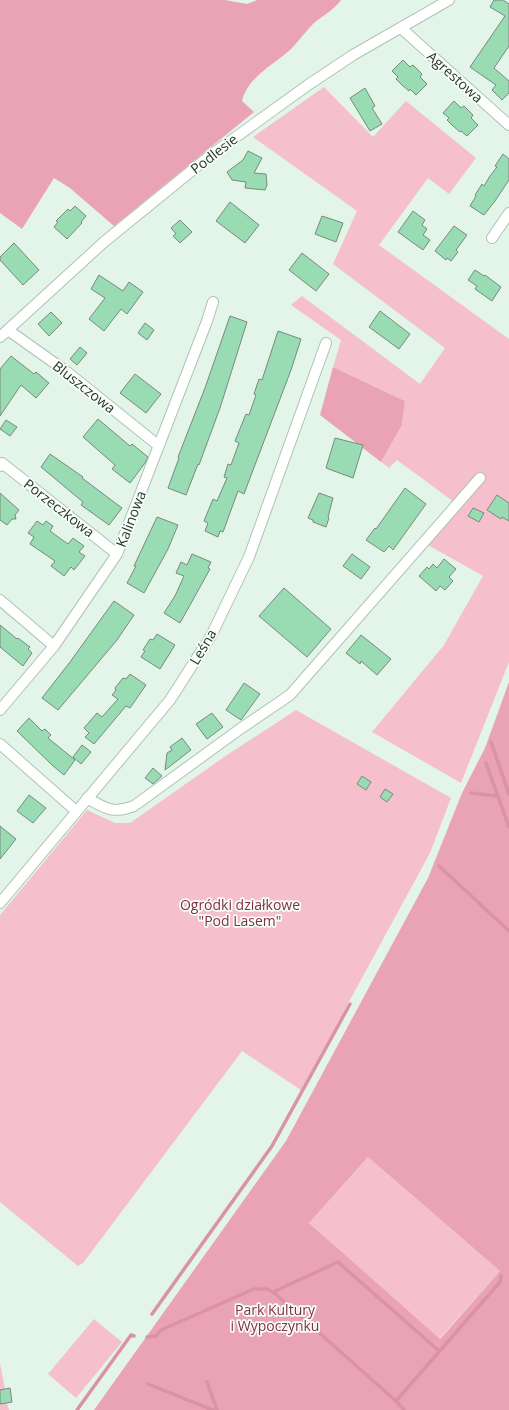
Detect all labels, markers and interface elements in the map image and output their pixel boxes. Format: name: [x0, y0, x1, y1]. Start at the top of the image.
street label: Agrestowa: [423, 47, 487, 107]
street label: Podlesie: [186, 129, 241, 178]
street label: Bluszczowa: [49, 356, 120, 417]
street label: Porzeczkowa: [20, 474, 99, 541]
street label: Kalinowa: [111, 488, 150, 550]
street label: Leśna: [185, 625, 221, 668]
park label: Ogródki działkowe "Pod Lasem": [180, 895, 300, 930]
park label: Park Kultury i Wypoczynku: [231, 1300, 319, 1335]

